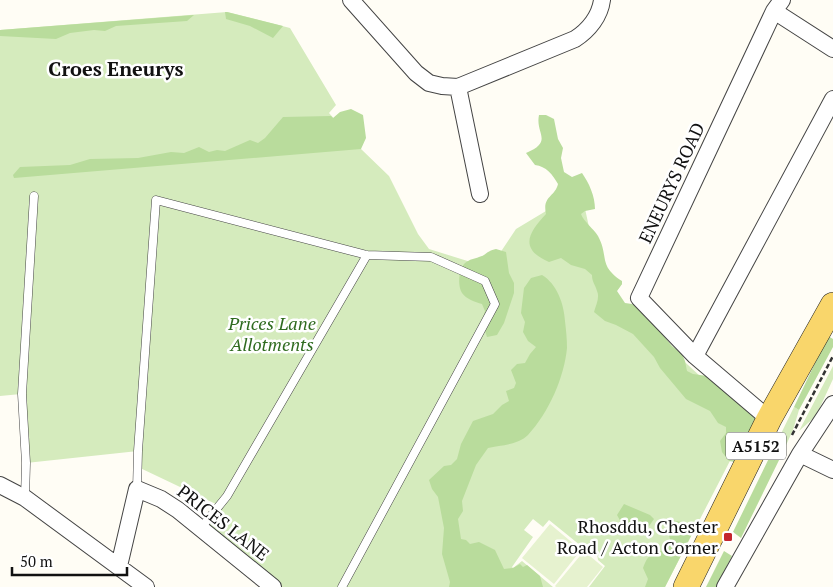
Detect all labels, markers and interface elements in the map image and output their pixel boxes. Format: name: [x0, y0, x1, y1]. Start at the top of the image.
district label: Croes Eneurys: [48, 55, 184, 82]
street label: ENEURYS ROAD: [633, 118, 710, 247]
park label: Prices Lane Allotments: [227, 311, 316, 356]
road number: A5152: [726, 432, 786, 460]
street label: PRICES LANE: [173, 479, 275, 566]
place label: Rhosddu, Chester Road / Acton Corner: [557, 514, 718, 559]
marker: Rhosddu, Chester Road / Acton Corner: [722, 531, 734, 543]
scale bar: [12, 544, 128, 576]
text: 50 m: [20, 551, 53, 571]

